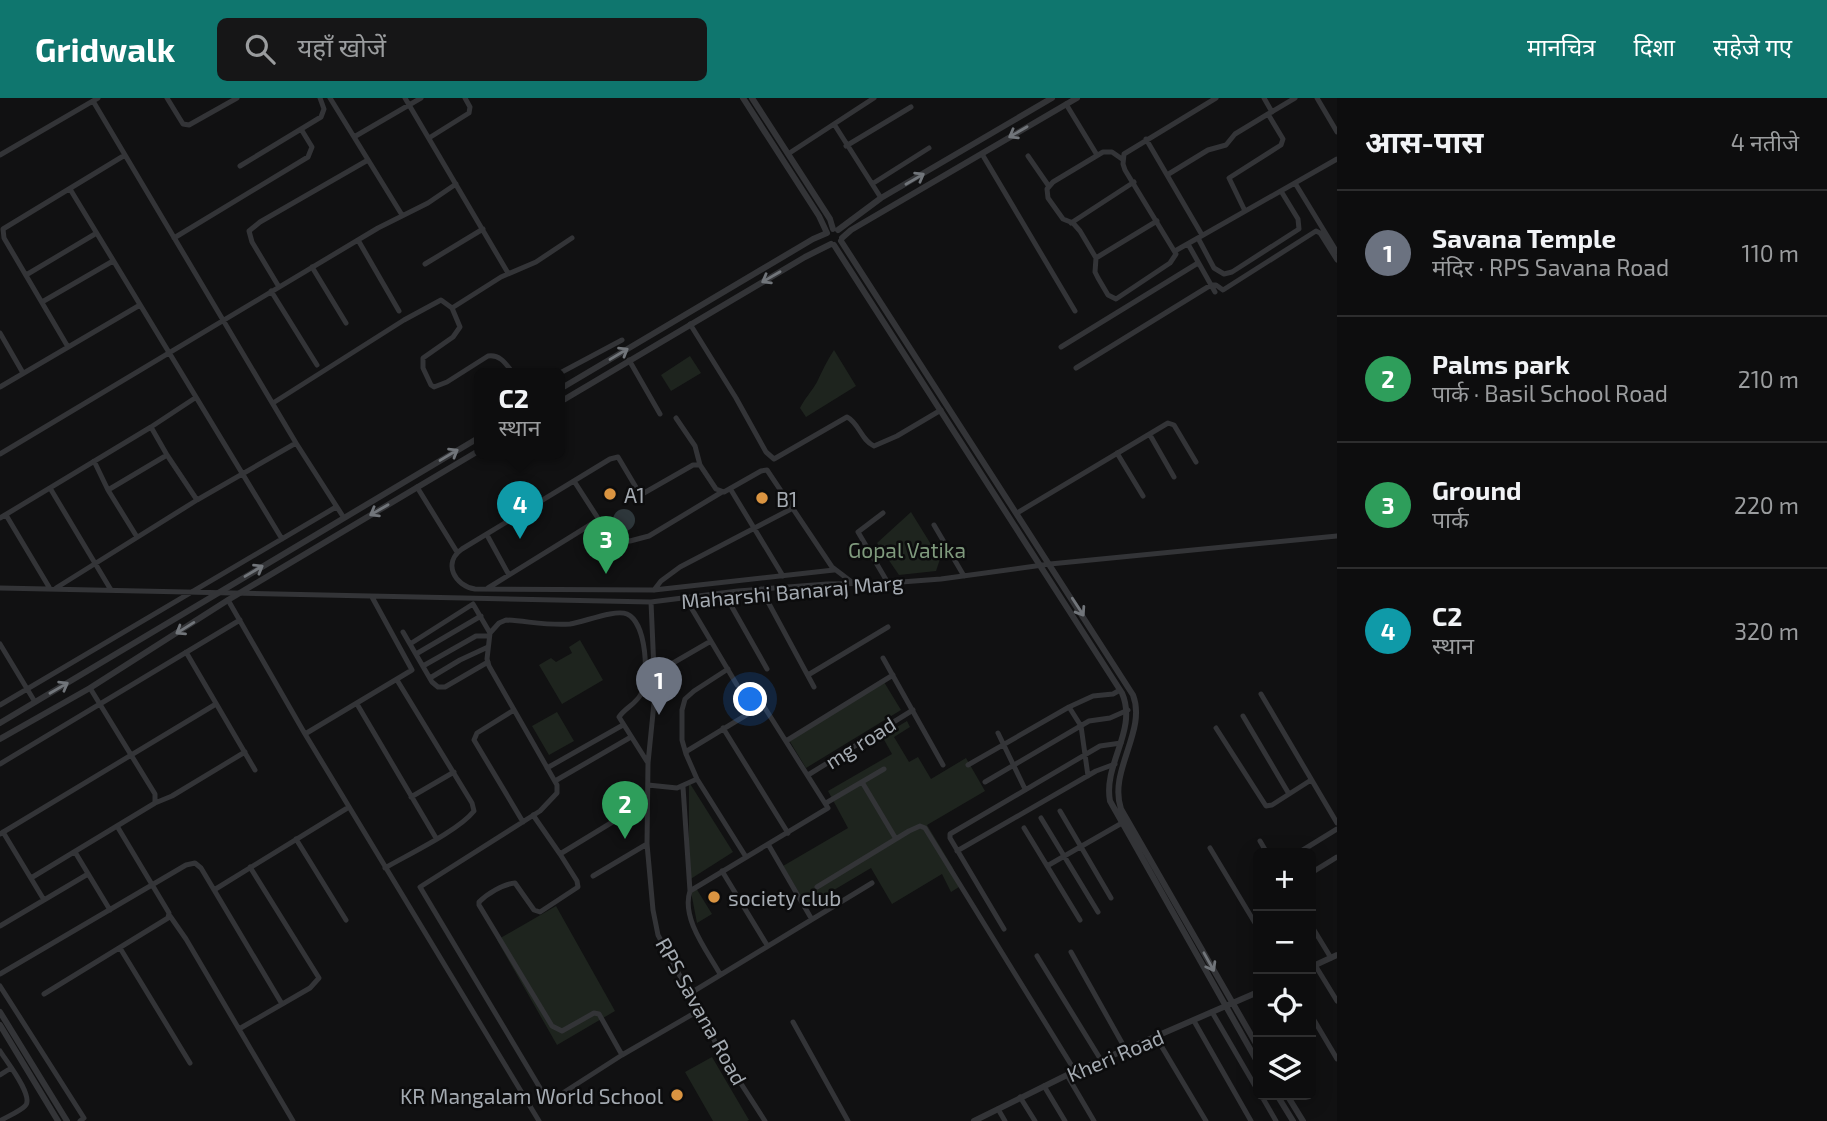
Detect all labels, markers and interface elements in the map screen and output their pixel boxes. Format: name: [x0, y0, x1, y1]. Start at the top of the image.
search box: [217, 18, 707, 81]
text: Gridwalk: [35, 29, 175, 69]
icon: search: [241, 30, 279, 68]
text: यहाँ खोजें: [297, 31, 386, 62]
text: मानचित्र: [1527, 32, 1596, 61]
text: दिशा: [1634, 32, 1675, 61]
text: सहेजे गए: [1713, 32, 1792, 61]
text: आस-पास: [1365, 123, 1483, 159]
one-way arrow: [1008, 126, 1028, 140]
text: 4 नतीजे: [1731, 128, 1799, 156]
one-way arrow: [904, 171, 924, 185]
text: Savana Temple: [1432, 222, 1616, 253]
text: 1: [1383, 239, 1393, 267]
text: 110 m: [1742, 239, 1799, 267]
text: मंदिर · RPS Savana Road: [1432, 253, 1669, 281]
one-way arrow: [761, 270, 781, 284]
one-way arrow: [608, 347, 628, 361]
text: Palms park: [1432, 348, 1570, 379]
text: 2: [1381, 365, 1395, 393]
text: 210 m: [1738, 365, 1799, 393]
popup: [474, 368, 565, 459]
text: पार्क · Basil School Road: [1432, 379, 1668, 407]
text: C2: [499, 382, 529, 413]
text: स्थान: [499, 413, 540, 441]
one-way arrow: [439, 448, 459, 462]
text: Ground: [1432, 474, 1522, 505]
pin: 4: [497, 481, 543, 539]
place label: A1: [624, 482, 645, 507]
marker: A1: [602, 486, 618, 502]
place label: B1: [776, 486, 797, 511]
marker: B1: [754, 490, 770, 506]
text: 3: [1381, 491, 1395, 519]
text: 220 m: [1734, 491, 1799, 519]
one-way arrow: [369, 503, 389, 517]
text: पार्क: [1432, 505, 1469, 533]
pin: 3: [583, 516, 629, 574]
park label: Gopal Vatika: [848, 537, 966, 562]
one-way arrow: [244, 564, 263, 579]
street label: Maharshi Banaraj Marg: [680, 569, 905, 614]
one-way arrow: [1070, 597, 1085, 616]
text: C2: [1432, 600, 1462, 631]
text: 4: [1381, 617, 1395, 645]
text: 320 m: [1734, 617, 1799, 645]
one-way arrow: [175, 622, 195, 636]
text: स्थान: [1432, 631, 1474, 659]
pin: 1: [636, 657, 682, 715]
one-way arrow: [48, 680, 68, 694]
your location: [733, 682, 767, 716]
street label: mg road: [820, 711, 900, 773]
pin: 2: [602, 781, 648, 839]
map controls: [1253, 848, 1316, 1100]
button: +: [1253, 848, 1316, 911]
place label: society club: [728, 885, 841, 910]
marker: society club: [706, 889, 722, 905]
button: −: [1253, 911, 1316, 974]
street label: RPS Savana Road: [651, 933, 753, 1089]
one-way arrow: [1203, 951, 1216, 972]
button: locate: [1253, 974, 1316, 1037]
street label: Kheri Road: [1063, 1023, 1167, 1087]
button: layers: [1253, 1037, 1316, 1100]
place label: KR Mangalam World School: [400, 1083, 664, 1108]
marker: KR Mangalam World School: [669, 1087, 685, 1103]

